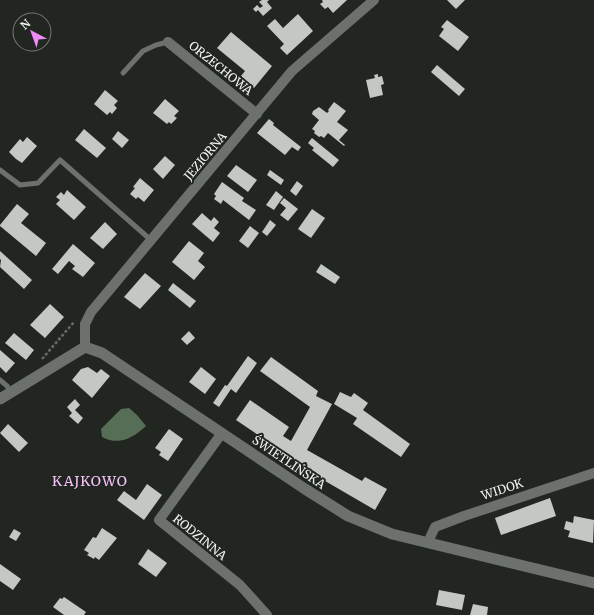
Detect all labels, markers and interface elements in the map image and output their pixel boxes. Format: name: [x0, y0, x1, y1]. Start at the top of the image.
north arrow: [12, 12, 52, 52]
text: N: [18, 16, 34, 33]
street label: ORZECHOWA: [186, 38, 256, 99]
street label: JEZIORNA: [180, 128, 230, 184]
street label: ŚWIETLIŃSKA: [250, 432, 329, 492]
district label: KAJKOWO: [52, 472, 128, 490]
street label: WIDOK: [478, 475, 525, 503]
street label: RODZINNA: [170, 511, 230, 564]

